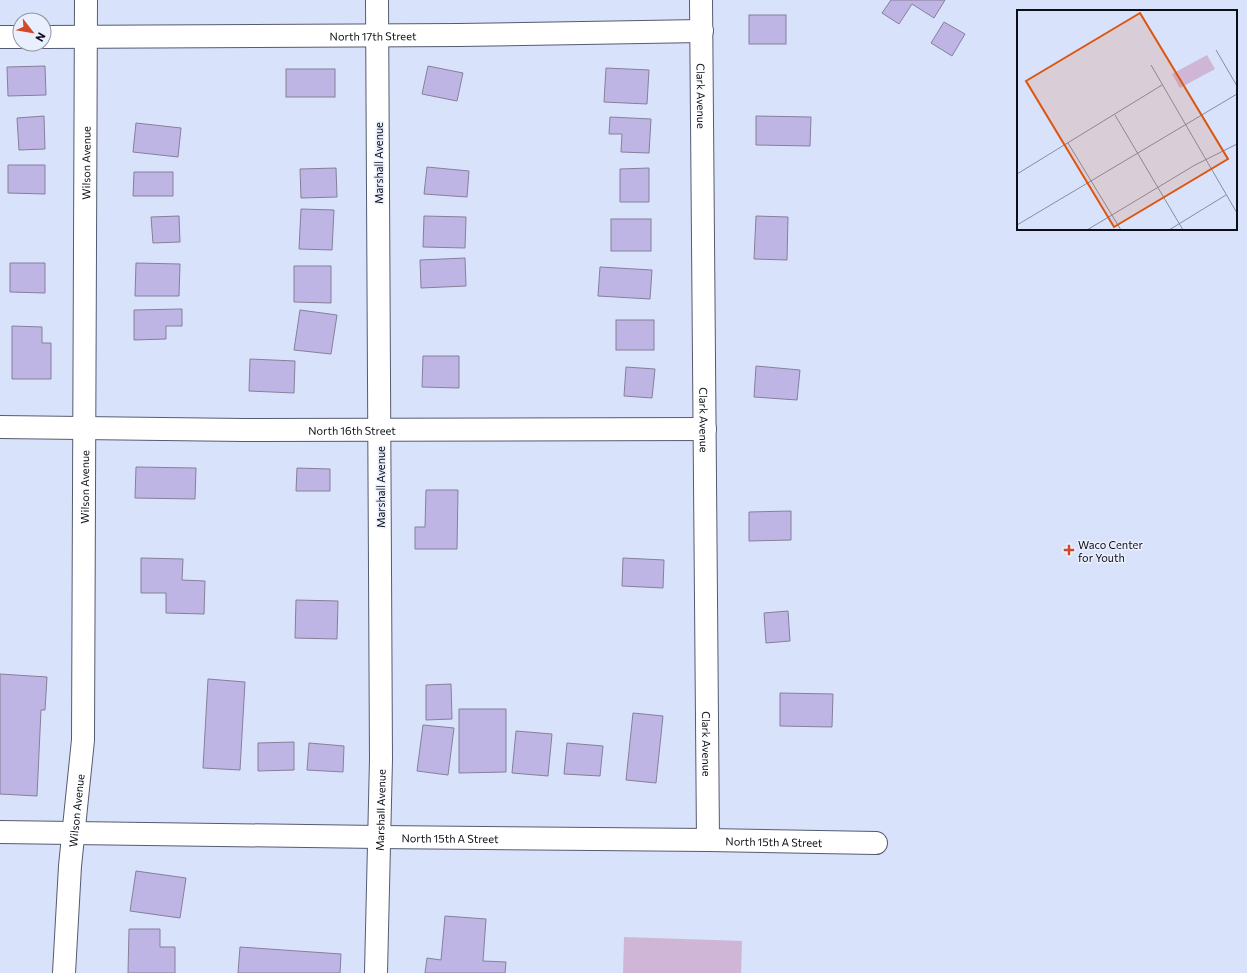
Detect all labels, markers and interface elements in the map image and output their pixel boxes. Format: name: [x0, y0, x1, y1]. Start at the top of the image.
inset map: [1017, 10, 1237, 230]
north arrow: [12, 12, 52, 52]
street label: North 17th Street: [330, 29, 417, 42]
text: N: [33, 31, 49, 44]
street label: Clark Avenue: [695, 63, 709, 129]
street label: Marshall Avenue: [372, 122, 385, 204]
street label: Wilson Avenue: [79, 126, 92, 200]
street label: Clark Avenue: [698, 387, 711, 453]
street label: North 16th Street: [308, 423, 396, 436]
street label: Marshall Avenue: [374, 446, 387, 528]
street label: Wilson Avenue: [77, 450, 91, 524]
place label: Waco Center for Youth: [1078, 538, 1143, 564]
marker: Waco Center for Youth: [1063, 544, 1075, 556]
street label: Clark Avenue: [700, 711, 714, 777]
street label: Marshall Avenue: [372, 769, 387, 851]
street label: Wilson Avenue: [65, 773, 86, 848]
street label: North 15th A Street: [401, 831, 499, 845]
street label: North 15th A Street: [725, 834, 823, 849]

